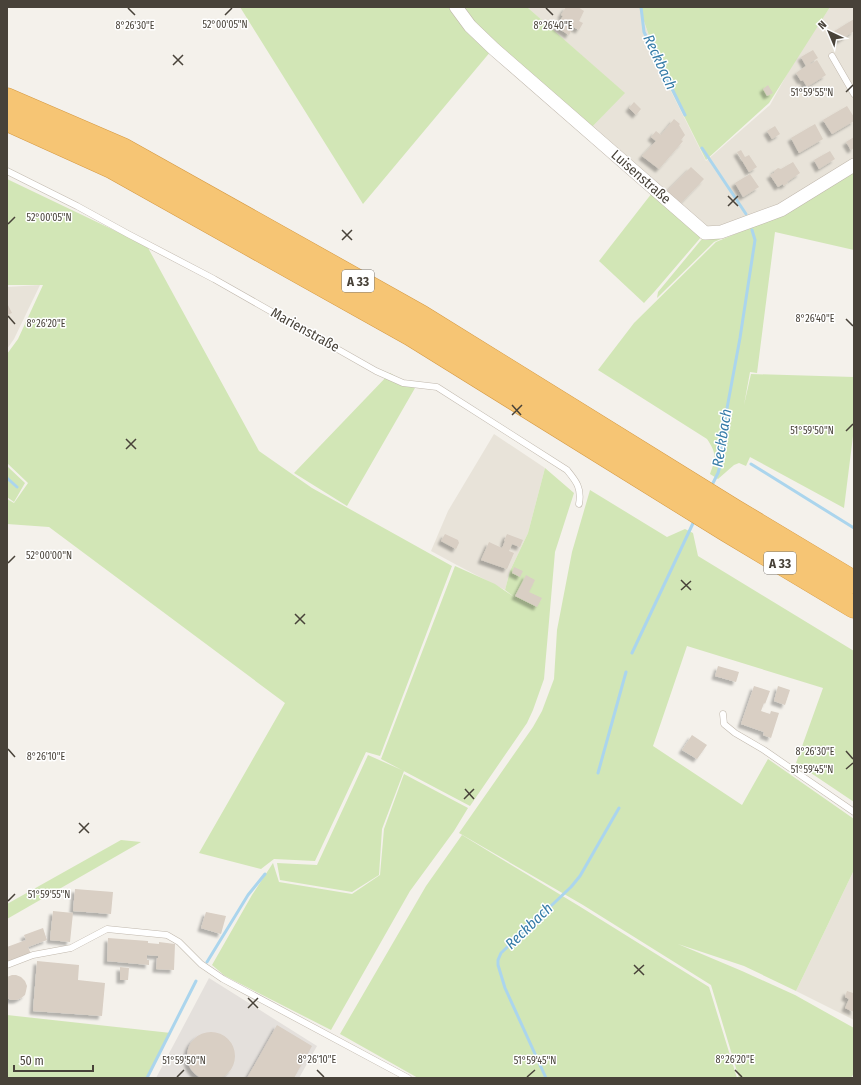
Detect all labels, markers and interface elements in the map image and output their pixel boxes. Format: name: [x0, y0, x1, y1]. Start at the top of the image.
north arrow: [809, 12, 849, 52]
text: N: [816, 18, 829, 32]
text: 52°00'05"N: [202, 19, 248, 31]
text: 8°26'30"E: [116, 20, 155, 32]
text: 8°26'40"E: [534, 20, 573, 32]
water label: Reckbach: [639, 32, 681, 92]
text: 51°59'55"N: [791, 87, 833, 99]
street label: Luisenstraße: [608, 147, 674, 208]
text: 52°00'05"N: [26, 212, 72, 224]
road number: A 33: [342, 270, 374, 292]
street label: Marienstraße: [268, 304, 342, 356]
text: 8°26'40"E: [796, 313, 835, 325]
text: 8°26'20"E: [27, 318, 66, 330]
water label: Reckbach: [709, 408, 735, 468]
text: 51°59'50"N: [790, 425, 834, 437]
text: 52°00'00"N: [26, 550, 72, 562]
road number: A 33: [764, 552, 796, 574]
text: 8°26'30"E: [796, 746, 835, 758]
text: 8°26'10"E: [27, 751, 65, 763]
text: 51°59'45"N: [791, 764, 833, 776]
text: 51°59'55"N: [28, 889, 70, 901]
water label: Reckbach: [502, 899, 556, 953]
scale bar: [14, 1047, 93, 1073]
text: 50 m: [20, 1054, 44, 1068]
text: 8°26'10"E: [298, 1054, 336, 1066]
text: 8°26'20"E: [716, 1054, 755, 1066]
text: 51°59'50"N: [162, 1055, 206, 1067]
text: 51°59'45"N: [514, 1055, 556, 1067]

